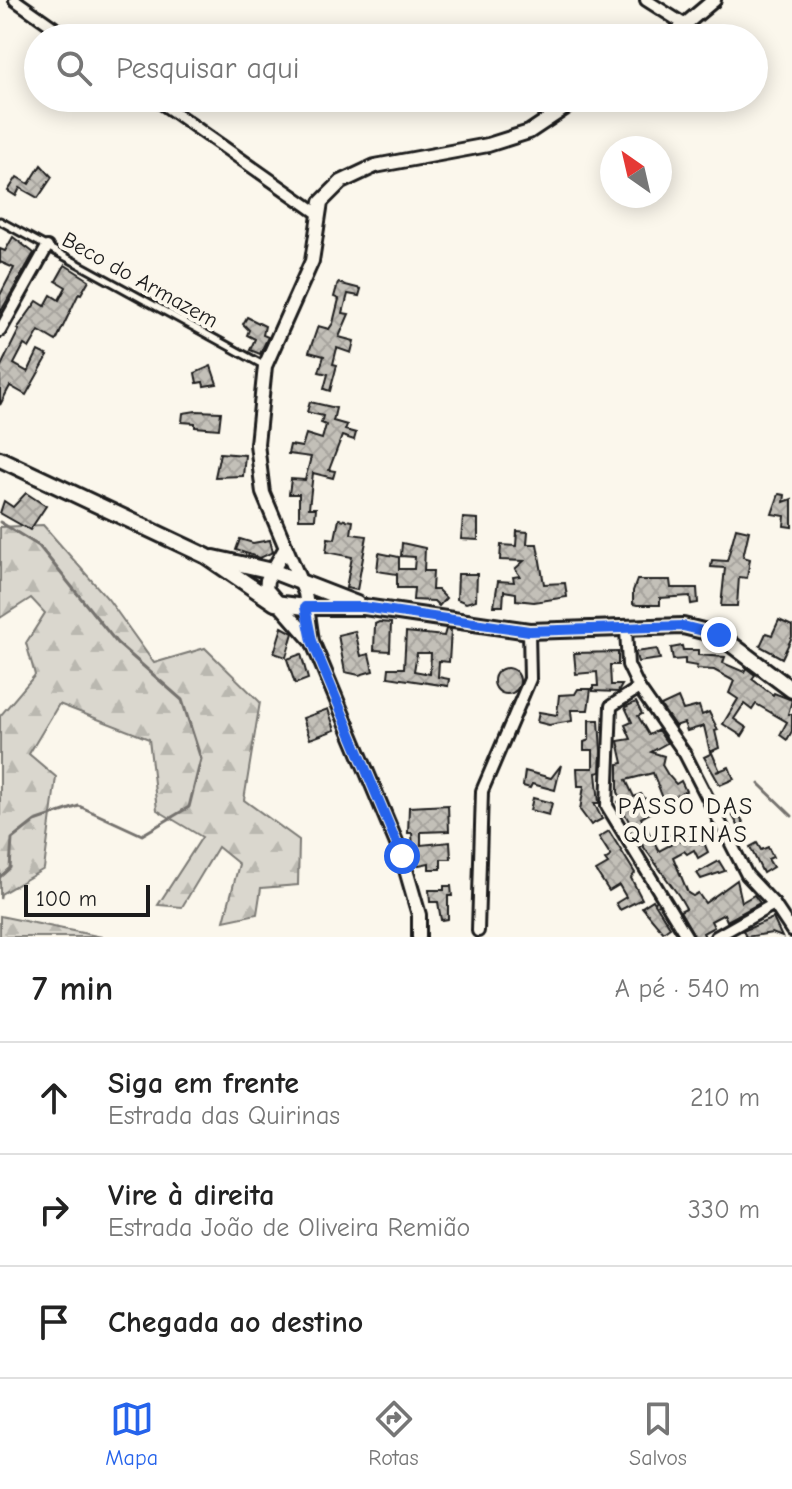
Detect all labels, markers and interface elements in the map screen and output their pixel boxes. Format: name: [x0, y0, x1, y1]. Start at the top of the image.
search box: [24, 24, 768, 112]
icon: search: [52, 46, 96, 90]
text: Pesquisar aqui: [116, 51, 299, 86]
north arrow: [600, 136, 672, 208]
street label: Beco do Armazem: [58, 226, 222, 334]
route end: [701, 617, 737, 653]
district label: PASSO DAS QUIRINAS: [618, 792, 754, 848]
route start: [384, 838, 420, 874]
scale bar: [24, 881, 150, 917]
text: 100 m: [36, 886, 97, 912]
text: 7 min: [32, 969, 113, 1009]
text: A pé · 540 m: [615, 974, 760, 1004]
text: Siga em frente: [108, 1066, 299, 1101]
icon: ahead: [32, 1076, 76, 1120]
text: 210 m: [690, 1083, 760, 1113]
text: Estrada das Quirinas: [108, 1101, 340, 1131]
text: Vire à direita: [108, 1178, 274, 1213]
icon: right: [32, 1188, 76, 1232]
text: 330 m: [688, 1195, 760, 1225]
text: Estrada João de Oliveira Remião: [108, 1213, 470, 1243]
icon: arrive: [32, 1300, 76, 1344]
text: Chegada ao destino: [108, 1305, 363, 1340]
tab: Mapa: [105, 1397, 158, 1471]
tab: Rotas: [368, 1397, 419, 1471]
tab: Salvos: [629, 1397, 687, 1471]

